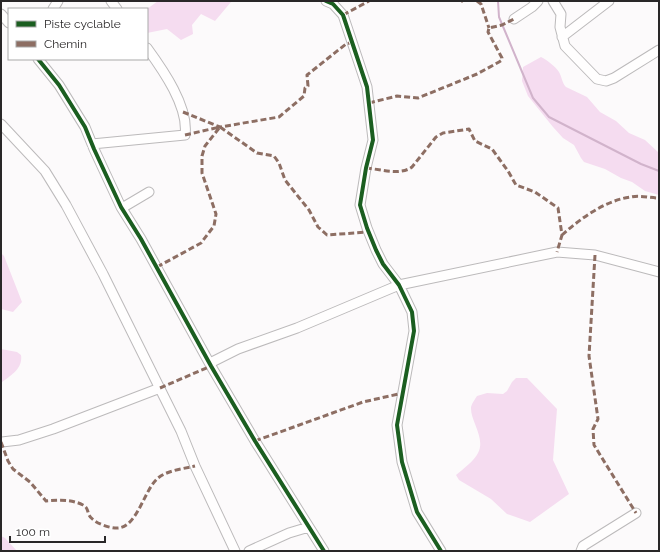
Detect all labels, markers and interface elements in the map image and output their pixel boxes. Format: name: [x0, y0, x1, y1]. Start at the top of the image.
legend: [8, 8, 148, 60]
text: Piste cyclable: [44, 17, 121, 31]
text: Chemin: [44, 37, 87, 51]
scale bar: [10, 518, 105, 544]
text: 100 m: [16, 525, 50, 539]

